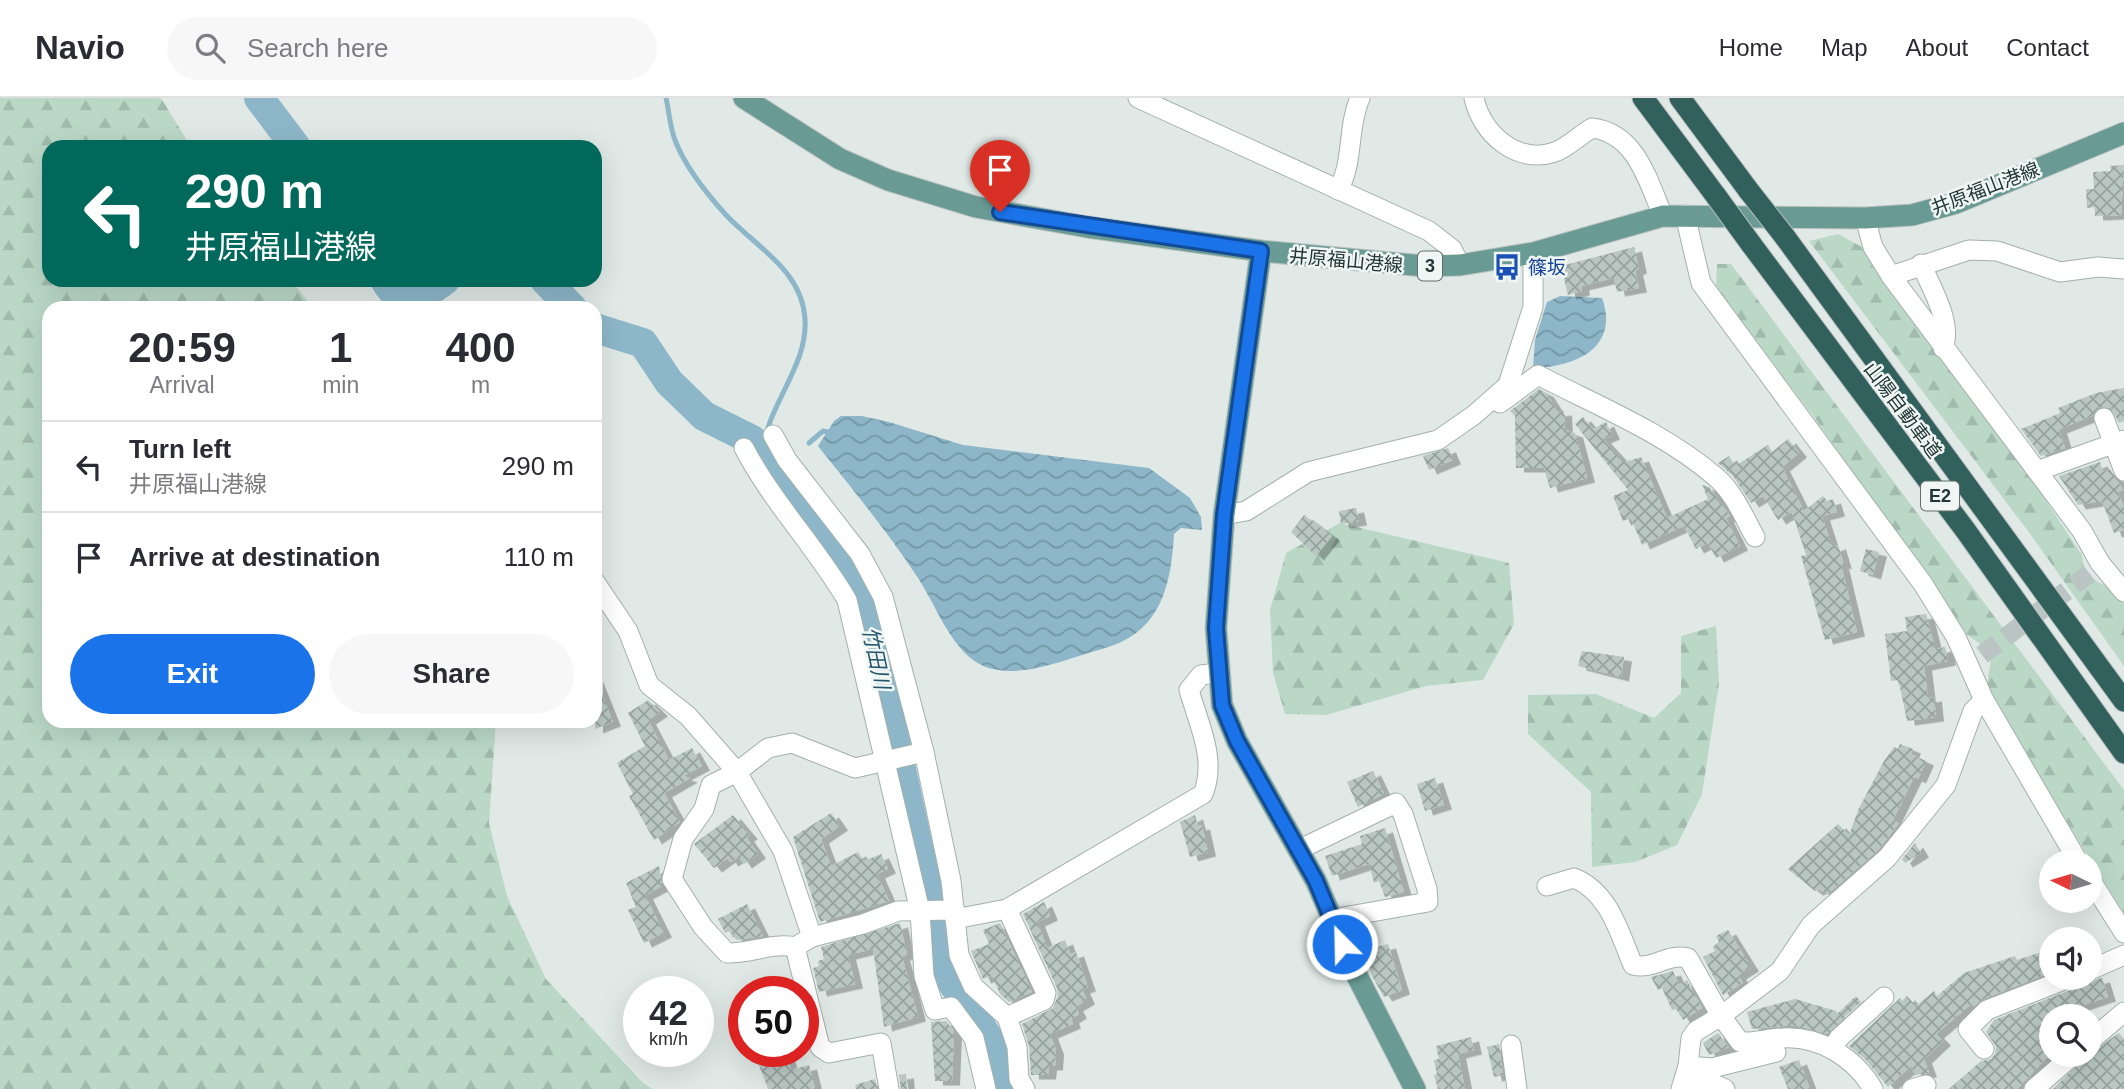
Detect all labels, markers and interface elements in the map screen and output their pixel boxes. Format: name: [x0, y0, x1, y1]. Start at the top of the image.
search box: [167, 17, 657, 80]
text: Navio: [35, 29, 125, 66]
icon: search: [191, 29, 229, 67]
text: Search here: [247, 33, 389, 63]
text: Home: [1719, 34, 1783, 61]
text: Map: [1821, 34, 1868, 61]
text: About: [1906, 34, 1968, 61]
text: Contact: [2006, 34, 2089, 61]
pin: [970, 140, 1030, 212]
icon: arrive: [981, 151, 1019, 189]
street label: 井原福山港線: [1928, 158, 2042, 219]
text: 290 m: [185, 164, 324, 218]
icon: left: [70, 168, 161, 259]
text: 井原福山港線: [185, 229, 377, 265]
street label: 井原福山港線: [1288, 245, 1404, 276]
road number: 3: [1418, 252, 1442, 280]
bus stop icon: 篠坂: [1492, 252, 1522, 282]
place label: 篠坂: [1528, 257, 1566, 278]
text: 20:59: [128, 324, 236, 371]
text: 1: [329, 324, 352, 371]
text: 400: [446, 324, 516, 371]
street label: 山陽自動車道: [1860, 358, 1945, 462]
text: Arrival: [149, 372, 215, 398]
text: min: [322, 372, 359, 398]
text: m: [471, 372, 490, 398]
text: Turn left: [129, 434, 231, 464]
icon: left: [70, 448, 108, 486]
text: 290 m: [502, 451, 574, 481]
text: 井原福山港線: [129, 471, 267, 497]
road number: E2: [1921, 482, 1959, 510]
icon: arrive: [70, 539, 108, 577]
text: Arrive at destination: [129, 542, 380, 572]
text: 110 m: [504, 542, 574, 572]
water label: 竹田川: [859, 625, 895, 693]
button: Exit: [70, 634, 315, 714]
button: Share: [329, 634, 574, 714]
north arrow: [2039, 850, 2102, 914]
map controls: [2039, 850, 2102, 1067]
position arrow: [1305, 907, 1379, 981]
button: sound: [2039, 927, 2102, 990]
speed limit sign: 50: [728, 976, 819, 1067]
text: 42: [649, 993, 688, 1032]
button: search: [2039, 1004, 2102, 1067]
text: km/h: [649, 1029, 688, 1049]

